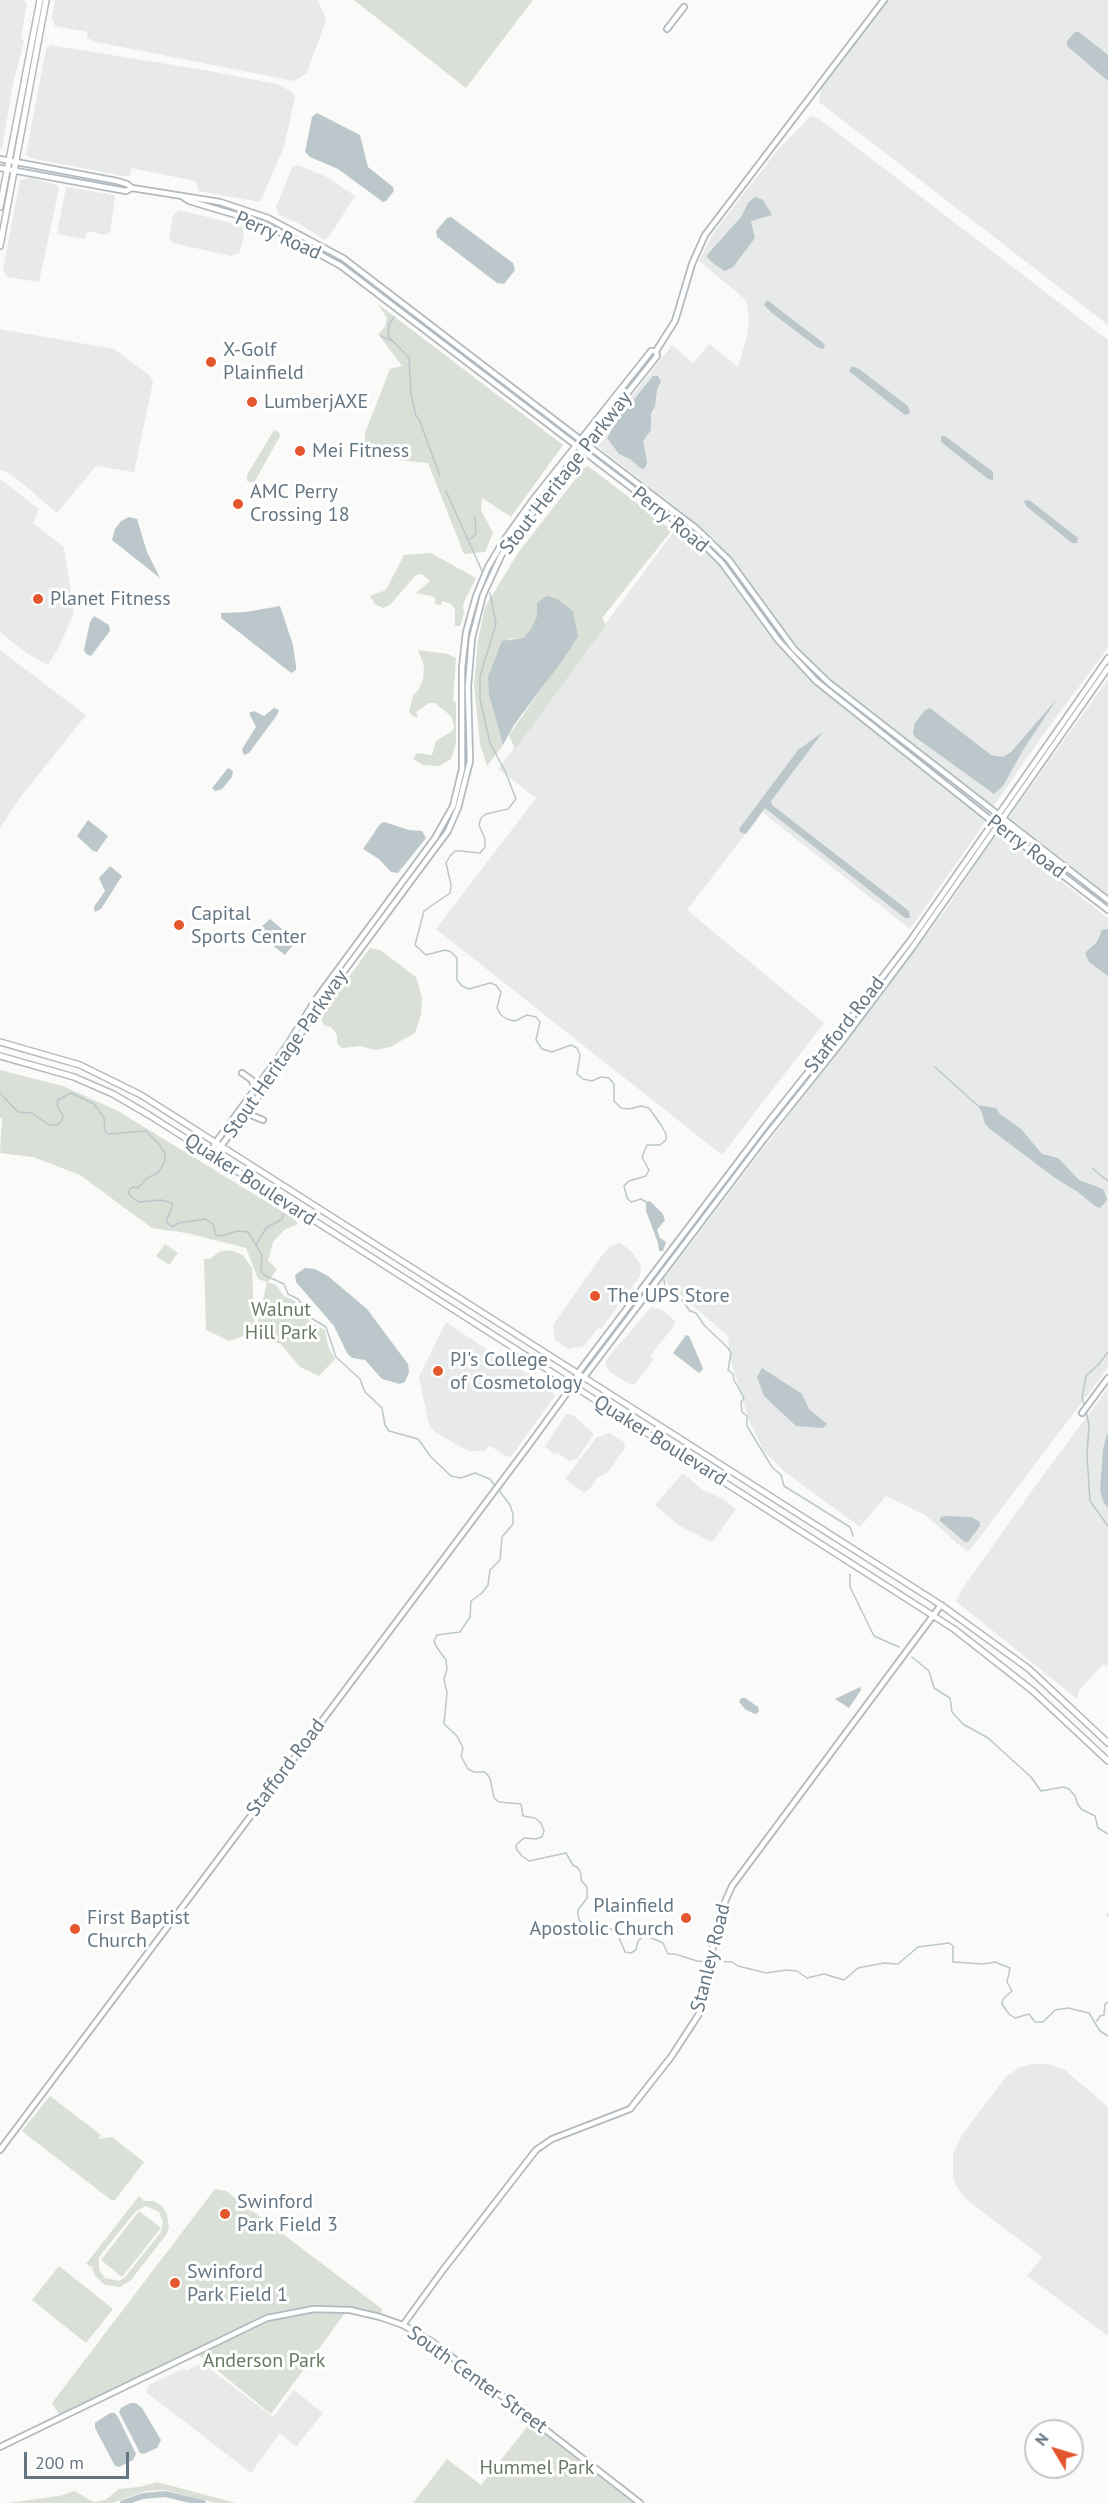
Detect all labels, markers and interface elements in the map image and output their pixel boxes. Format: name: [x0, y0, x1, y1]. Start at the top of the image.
street label: Perry Road: [231, 206, 325, 266]
place label: X-Golf Plainfield: [223, 338, 304, 385]
marker: X-Golf Plainfield: [204, 355, 218, 369]
street label: Stout Heritage Parkway: [495, 387, 637, 559]
place label: LumberjAXE: [264, 390, 368, 414]
marker: LumberjAXE: [245, 395, 259, 409]
place label: Mei Fitness: [312, 439, 409, 463]
marker: Mei Fitness: [293, 444, 307, 458]
place label: AMC Perry Crossing 18: [250, 480, 350, 527]
street label: Perry Road: [627, 482, 713, 558]
marker: AMC Perry Crossing 18: [231, 497, 245, 511]
place label: Planet Fitness: [50, 587, 171, 611]
marker: Planet Fitness: [31, 592, 45, 606]
street label: Perry Road: [982, 810, 1070, 884]
place label: Capital Sports Center: [191, 902, 306, 949]
marker: Capital Sports Center: [172, 918, 186, 932]
street label: Stout Heritage Parkway: [219, 965, 353, 1143]
street label: Stafford Road: [800, 972, 890, 1078]
street label: Quaker Boulevard: [180, 1129, 320, 1231]
place label: The UPS Store: [607, 1284, 730, 1308]
marker: The UPS Store: [588, 1289, 602, 1303]
park label: Walnut Hill Park: [245, 1298, 317, 1345]
place label: PJ's College of Cosmetology: [450, 1348, 582, 1395]
marker: PJ's College of Cosmetology: [431, 1364, 445, 1378]
street label: Quaker Boulevard: [589, 1391, 731, 1491]
street label: Stafford Road: [242, 1715, 330, 1821]
place label: Plainfield Apostolic Church: [530, 1894, 674, 1941]
street label: Stanley Road: [686, 1901, 736, 2015]
place label: First Baptist Church: [87, 1906, 190, 1953]
marker: Plainfield Apostolic Church: [679, 1911, 693, 1925]
marker: First Baptist Church: [68, 1922, 82, 1936]
place label: Swinford Park Field 3: [237, 2190, 338, 2237]
marker: Swinford Park Field 3: [218, 2207, 232, 2221]
place label: Swinford Park Field 1: [187, 2260, 288, 2307]
marker: Swinford Park Field 1: [168, 2276, 182, 2290]
street label: South Center Street: [402, 2321, 552, 2439]
park label: Anderson Park: [203, 2349, 325, 2373]
north arrow: [1024, 2419, 1084, 2479]
text: N: [1030, 2429, 1053, 2449]
scale bar: [27, 2440, 132, 2478]
text: 200 m: [35, 2451, 84, 2474]
park label: Hummel Park: [480, 2456, 594, 2480]

